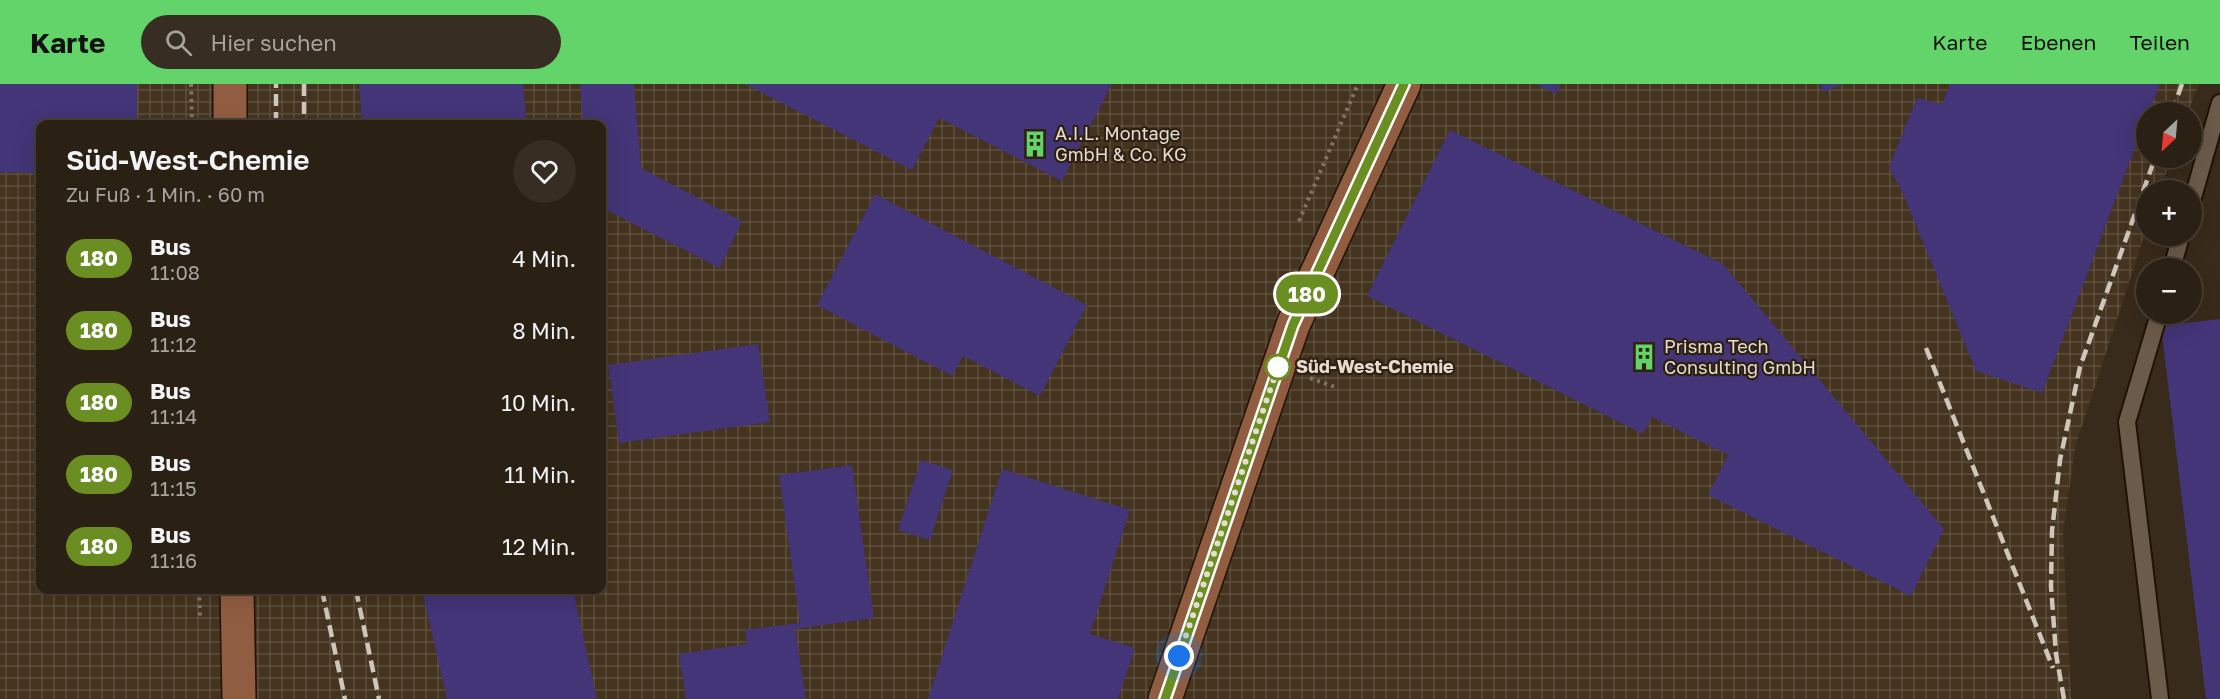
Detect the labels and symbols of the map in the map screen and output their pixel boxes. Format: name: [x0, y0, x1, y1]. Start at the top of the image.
north arrow: [2136, 102, 2202, 168]
place label: A.I.L. Montage GmbH & Co. KG: [1055, 122, 1187, 165]
building icon: A.I.L. Montage GmbH & Co. KG: [1020, 129, 1050, 159]
line badge: 180: [1272, 274, 1342, 314]
place label: Prisma Tech Consulting GmbH: [1664, 335, 1816, 378]
building icon: Prisma Tech Consulting GmbH: [1629, 342, 1659, 372]
marker: Süd-West-Chemie: [1265, 354, 1291, 380]
place label: Süd-West-Chemie: [1296, 355, 1454, 377]
your location: [1164, 641, 1194, 671]

